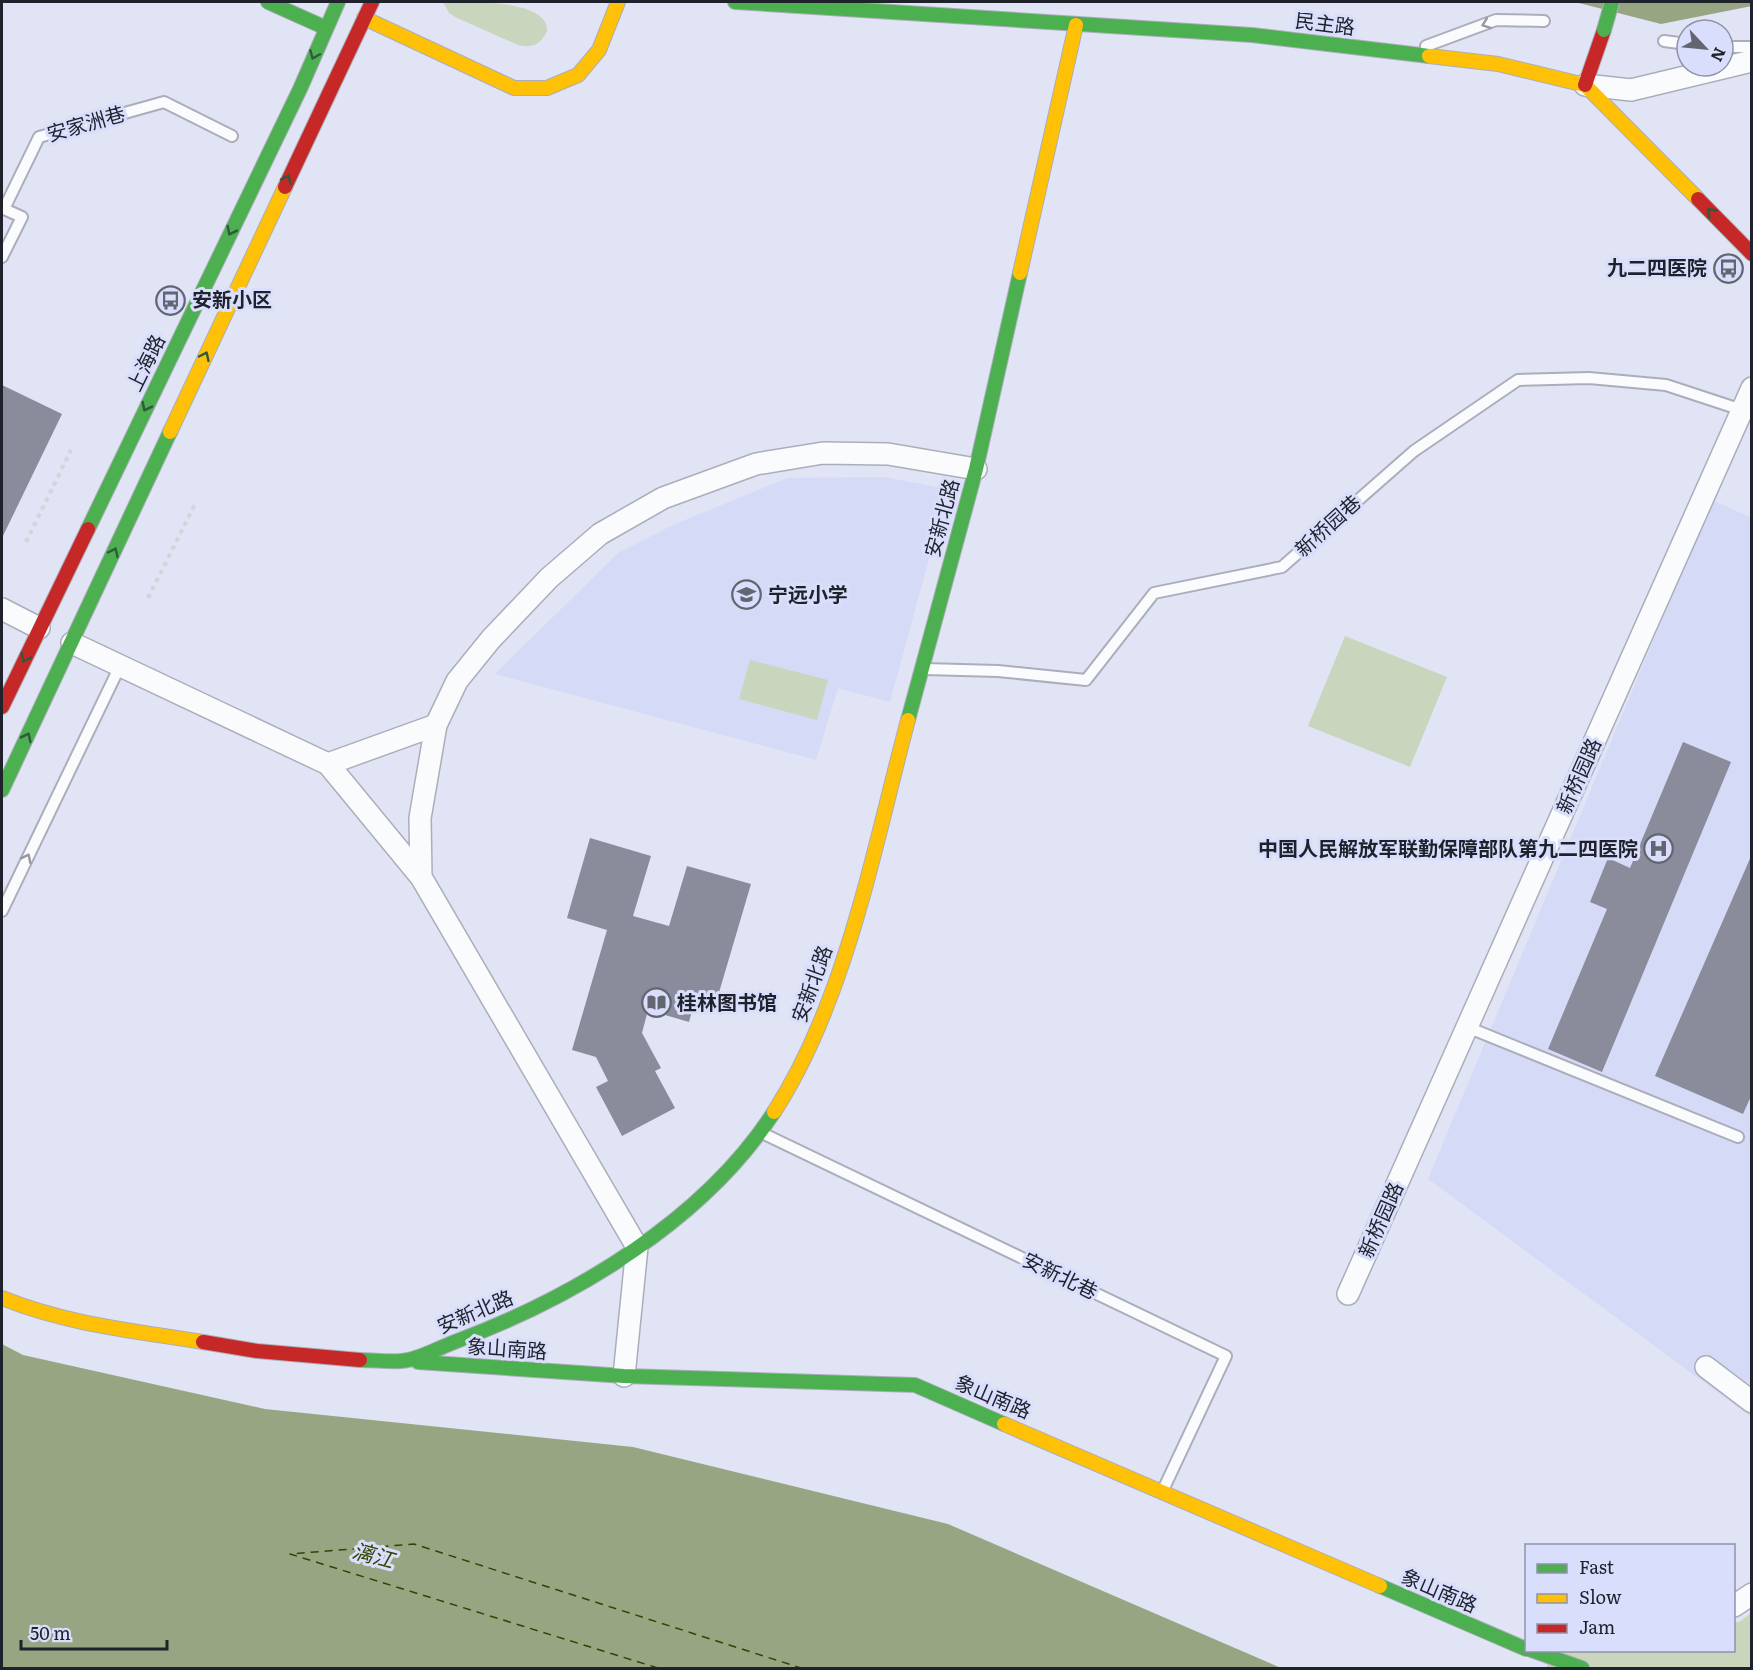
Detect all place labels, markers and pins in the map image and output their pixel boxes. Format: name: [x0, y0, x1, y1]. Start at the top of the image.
place label: 九二四医院: [1607, 251, 1707, 281]
bus stop icon: 九二四医院: [1712, 252, 1744, 284]
place label: 安新小区: [192, 283, 272, 313]
bus stop icon: 安新小区: [155, 284, 187, 316]
place label: 宁远小学: [768, 578, 848, 608]
school or university icon: 宁远小学: [731, 579, 763, 611]
place label: 中国人民解放军联勤保障部队第九二四医院: [1258, 832, 1638, 862]
hospital icon: 中国人民解放军联勤保障部队第九二四医院: [1643, 833, 1675, 865]
place label: 桂林图书馆: [677, 986, 777, 1016]
library icon: 桂林图书馆: [640, 987, 672, 1019]

